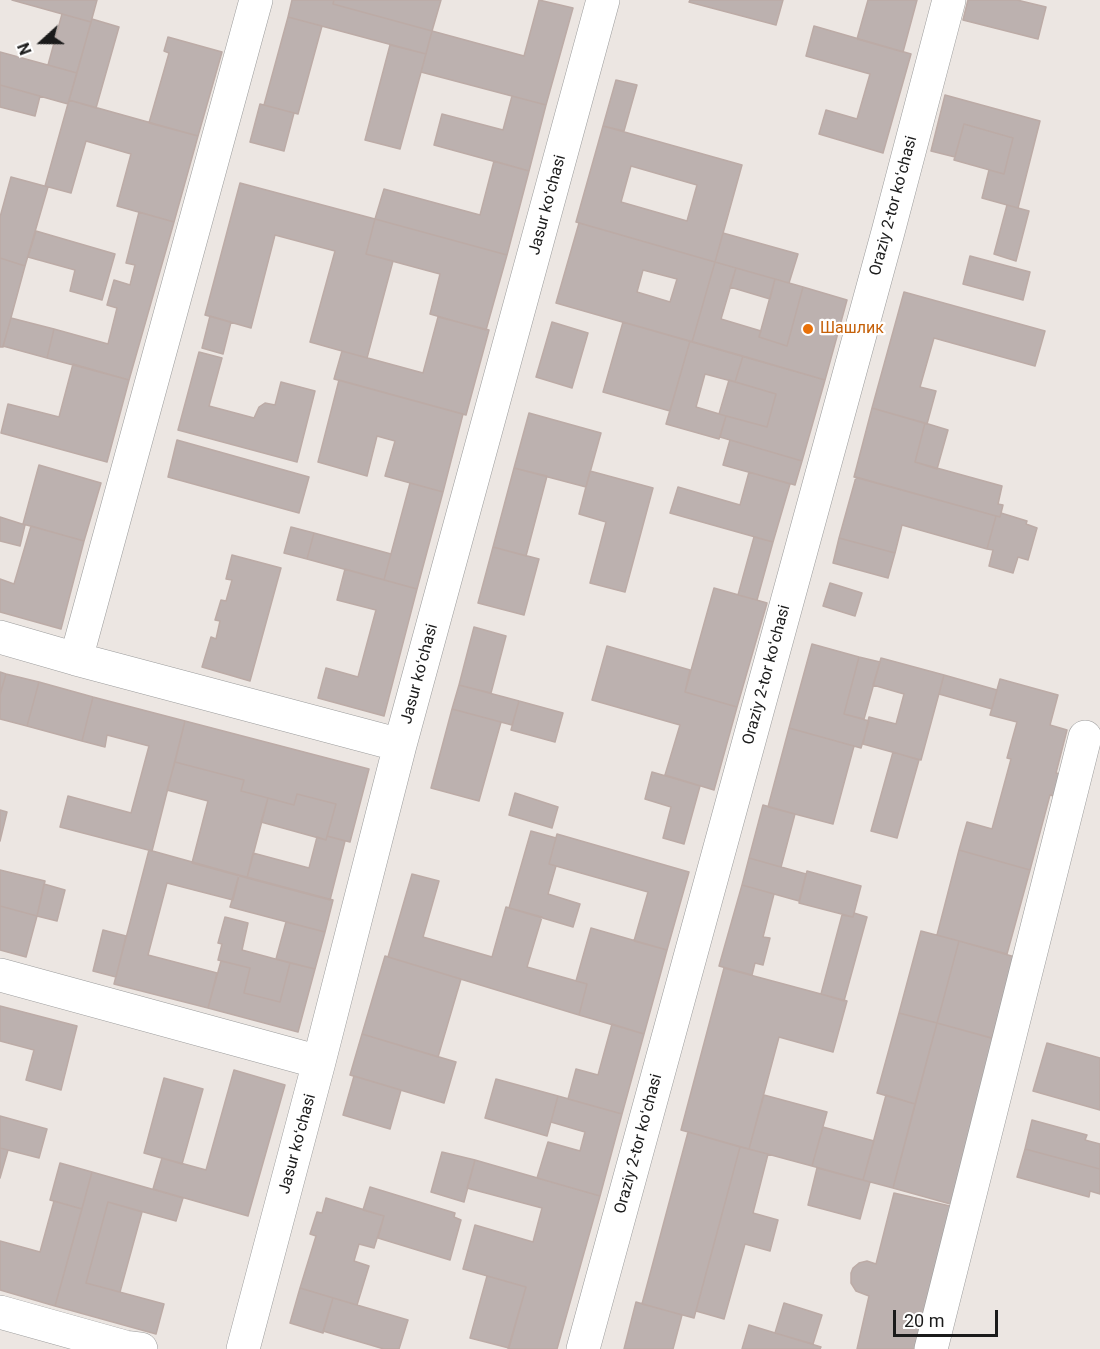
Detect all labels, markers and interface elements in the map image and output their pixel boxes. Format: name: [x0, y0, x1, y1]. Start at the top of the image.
north arrow: [12, 12, 72, 72]
text: N: [14, 40, 36, 57]
street label: Oraziy 2-tor koʻchasi: [866, 134, 922, 278]
street label: Jasur koʻchasi: [525, 153, 571, 257]
place label: Шашлик: [820, 319, 884, 339]
marker: Шашлик: [801, 322, 815, 336]
street label: Oraziy 2-tor koʻchasi: [739, 603, 795, 747]
street label: Jasur koʻchasi: [397, 622, 443, 726]
street label: Oraziy 2-tor koʻchasi: [611, 1072, 667, 1216]
street label: Jasur koʻchasi: [275, 1092, 321, 1196]
scale bar: [896, 1298, 1001, 1336]
text: 20 m: [904, 1310, 944, 1331]

